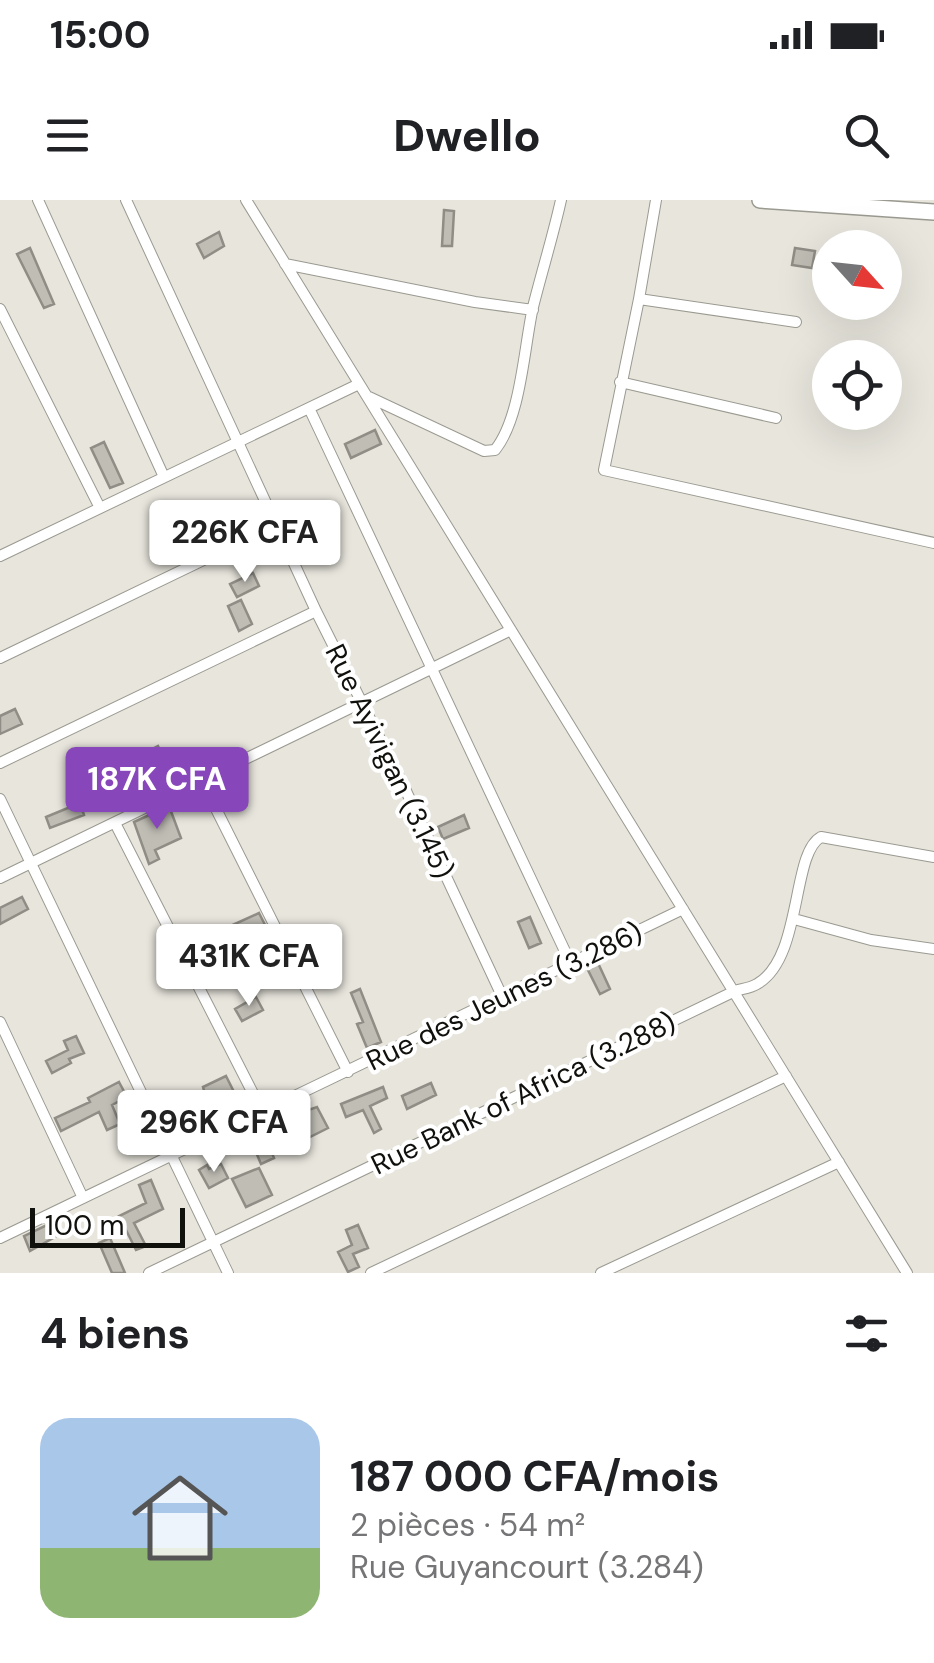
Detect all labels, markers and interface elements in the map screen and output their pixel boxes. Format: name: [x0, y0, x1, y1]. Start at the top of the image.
text: 15:00: [50, 10, 151, 60]
text: Dwello: [393, 106, 541, 165]
icon: menu: [40, 108, 95, 163]
icon: search: [839, 108, 894, 163]
north arrow: [812, 230, 902, 320]
map controls: [812, 230, 902, 430]
button: locate: [812, 340, 902, 430]
pin: 226K CFA: [142, 500, 348, 585]
text: 226K CFA: [171, 511, 319, 553]
street label: Rue Ayivigan (3.145): [317, 638, 462, 884]
pin: 187K CFA: [54, 747, 260, 832]
text: 187K CFA: [88, 758, 226, 800]
street label: Rue des Jeunes (3.286): [360, 913, 648, 1079]
pin: 431K CFA: [146, 924, 352, 1009]
text: 431K CFA: [178, 935, 320, 977]
street label: Rue Bank of Africa (3.288): [365, 1004, 682, 1183]
pin: 296K CFA: [111, 1090, 317, 1175]
text: 296K CFA: [139, 1101, 289, 1143]
scale bar: [30, 1203, 185, 1248]
text: 100 m: [45, 1207, 124, 1244]
text: 4 biens: [40, 1306, 190, 1361]
icon: filters: [839, 1306, 894, 1361]
text: 187 000 CFA/mois: [350, 1449, 719, 1504]
icon: home: [120, 1458, 240, 1578]
text: 2 pièces · 54 m²: [350, 1504, 585, 1546]
text: Rue Guyancourt (3.284): [350, 1546, 704, 1588]

